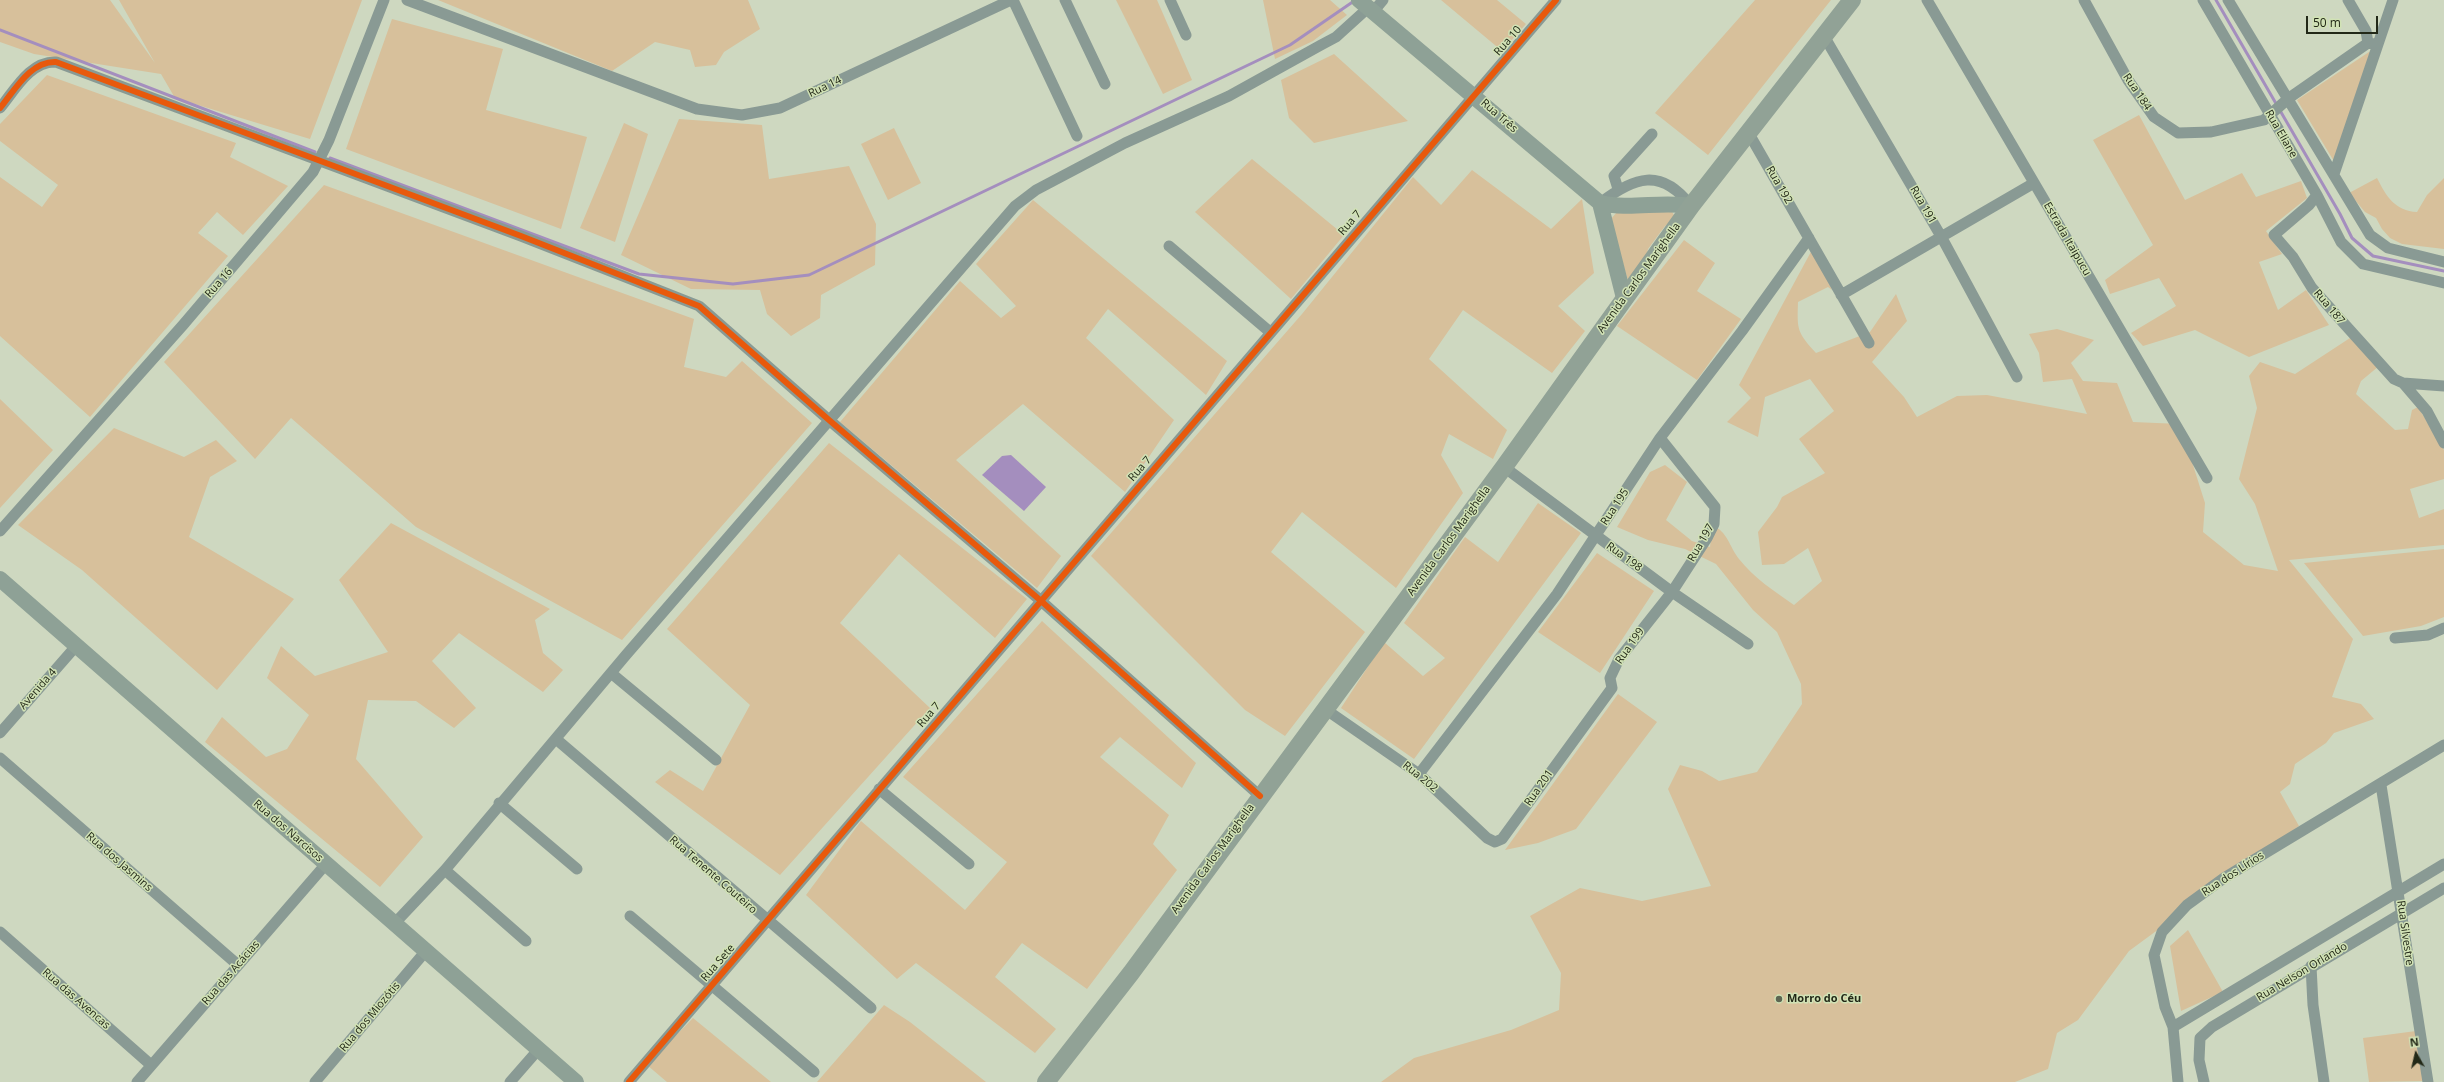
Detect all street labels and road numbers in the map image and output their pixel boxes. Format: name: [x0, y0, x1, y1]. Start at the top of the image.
street label: Rua 10: [1492, 23, 1524, 59]
street label: Rua 184: [2120, 71, 2154, 113]
street label: Rua 14: [806, 74, 844, 100]
street label: Rua Três: [1478, 96, 1520, 136]
street label: Rua Eliane: [2262, 108, 2300, 160]
street label: Rua 192: [1763, 164, 1795, 206]
street label: Rua 191: [1907, 184, 1939, 226]
street label: Estrada Itaipucu: [2041, 200, 2093, 278]
street label: Rua 7: [1336, 208, 1364, 238]
street label: Avenida Carlos Marighella: [1595, 220, 1683, 336]
street label: Rua 16: [203, 265, 235, 301]
street label: Rua 187: [2311, 287, 2347, 327]
street label: Rua 7: [1126, 454, 1154, 484]
street label: Avenida Carlos Marighella: [1405, 483, 1493, 599]
street label: Rua 195: [1598, 486, 1632, 528]
street label: Rua 197: [1685, 522, 1717, 564]
street label: Rua 198: [1603, 540, 1645, 574]
street label: Rua 199: [1613, 625, 1647, 667]
street label: Avenida 4: [17, 666, 59, 712]
street label: Rua 7: [915, 700, 943, 730]
street label: Rua 202: [1400, 759, 1440, 795]
street label: Rua 201: [1522, 767, 1556, 809]
street label: Rua dos Narcisos: [250, 797, 326, 865]
street label: Avenida Carlos Marighella: [1169, 801, 1257, 917]
street label: Rua dos Jasmins: [83, 830, 155, 894]
street label: Rua Tenente Couteiro: [667, 833, 759, 917]
street label: Rua dos Lírios: [2199, 849, 2267, 899]
street label: Rua Silvestre: [2394, 900, 2416, 966]
street label: Rua das Acácias: [199, 938, 263, 1008]
street label: Rua Nelson Orlando: [2254, 940, 2350, 1004]
street label: Rua Sete: [698, 942, 738, 984]
street label: Rua das Avencas: [39, 966, 113, 1032]
street label: Rua dos Miozótis: [337, 979, 403, 1055]

